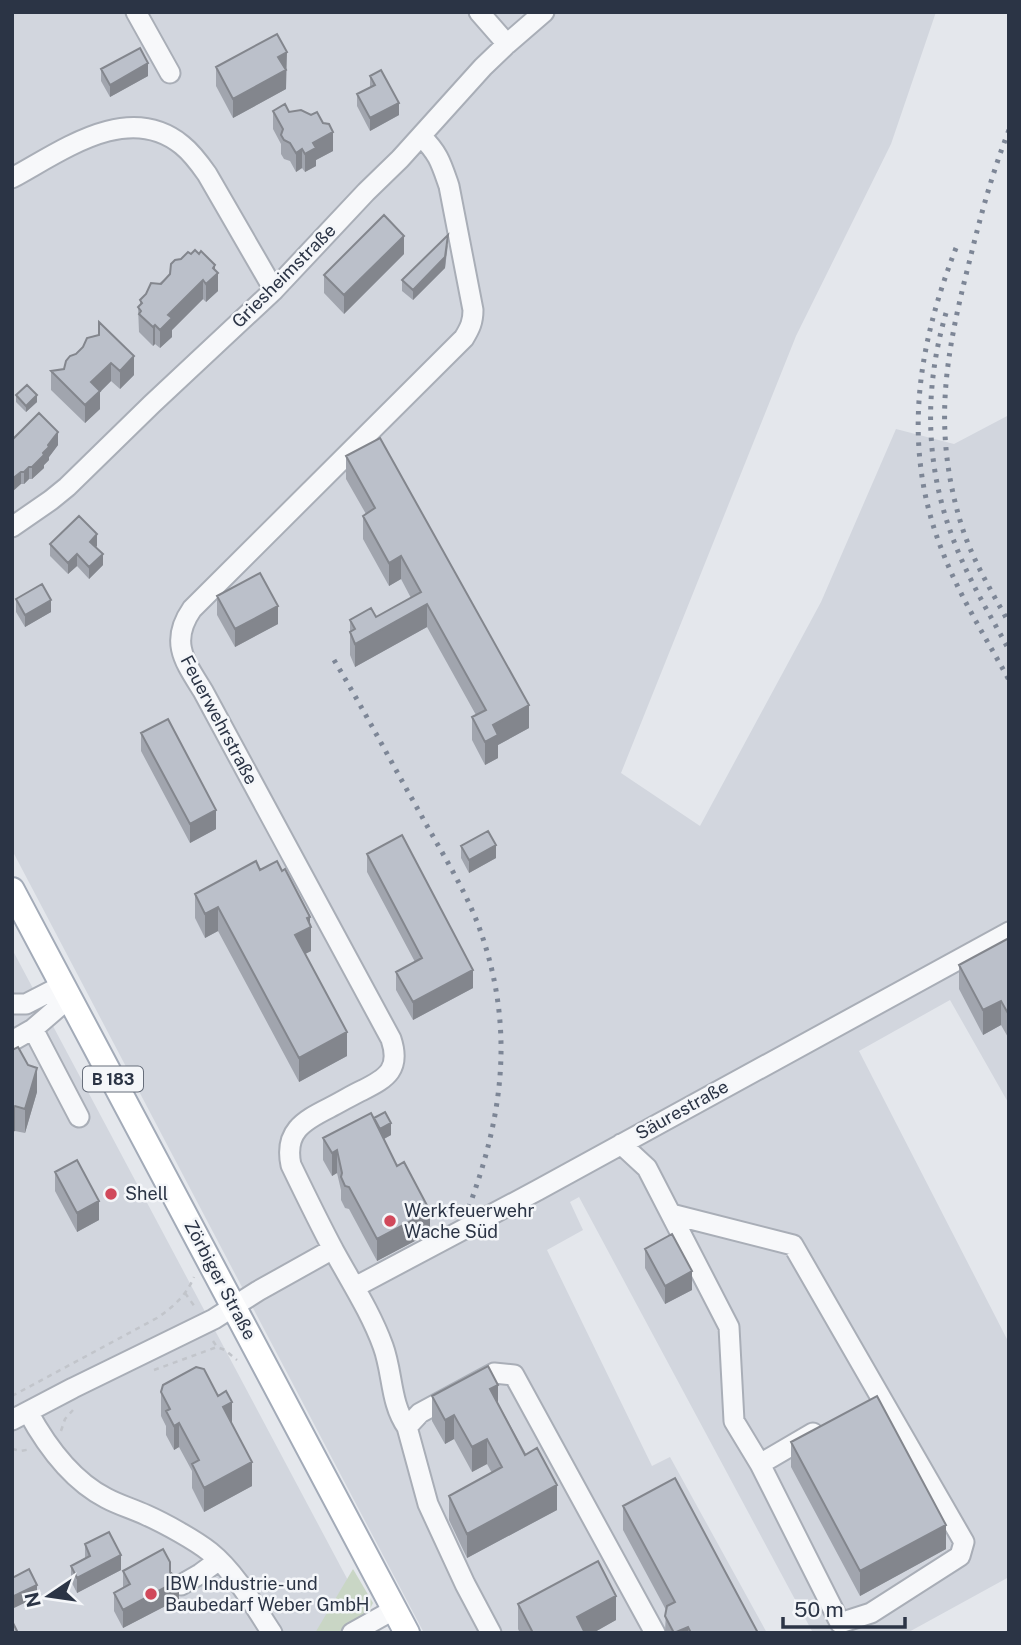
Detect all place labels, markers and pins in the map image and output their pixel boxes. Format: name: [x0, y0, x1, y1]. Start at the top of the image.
place label: Shell: [125, 1183, 168, 1204]
marker: Shell: [103, 1186, 119, 1202]
place label: Werkfeuerwehr Wache Süd: [404, 1200, 534, 1242]
marker: Werkfeuerwehr Wache Süd: [382, 1213, 398, 1229]
place label: IBW Industrie- und Baubedarf Weber GmbH: [165, 1573, 370, 1615]
marker: IBW Industrie- und Baubedarf Weber GmbH: [143, 1586, 159, 1602]

